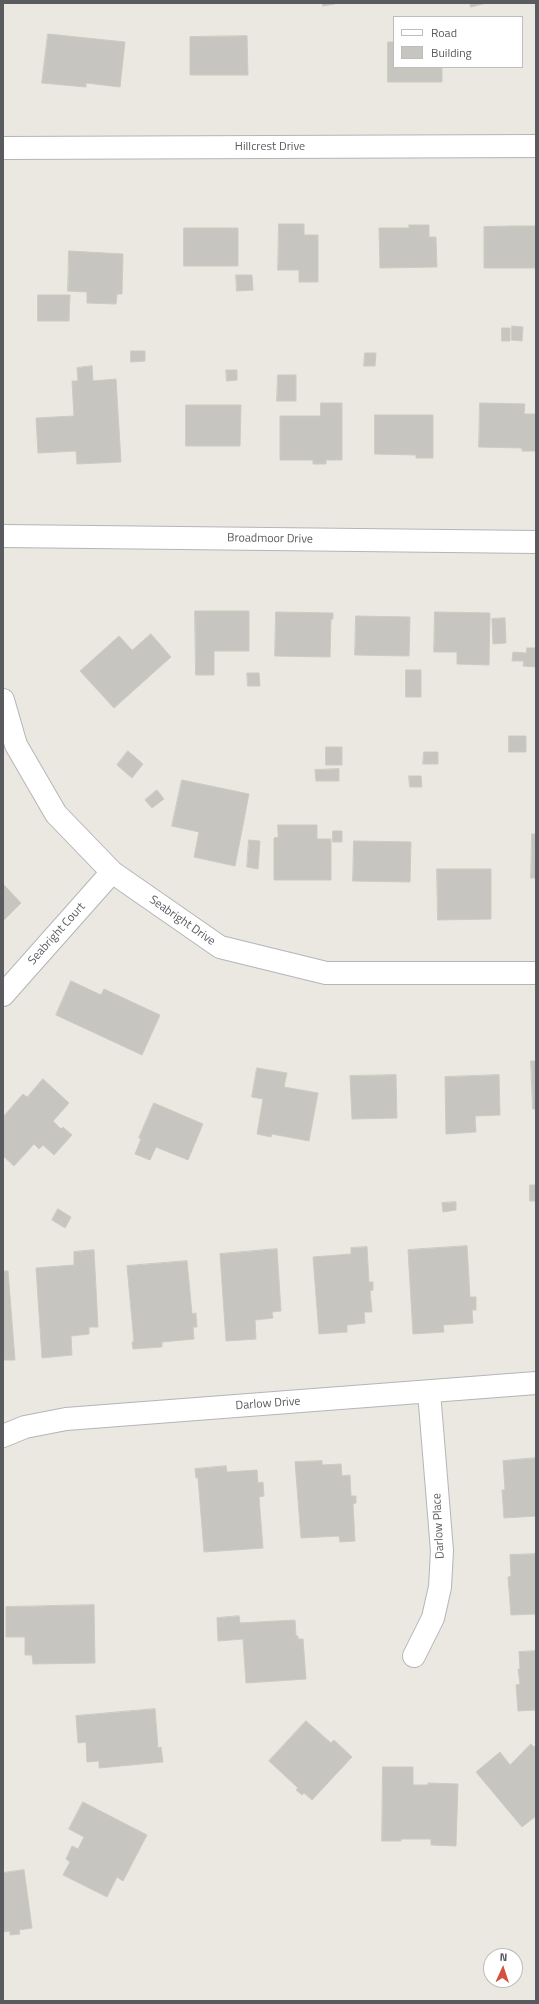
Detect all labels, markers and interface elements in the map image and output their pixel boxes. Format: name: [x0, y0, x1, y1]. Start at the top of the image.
legend: [393, 16, 523, 68]
text: Road: [431, 23, 457, 42]
text: Building: [431, 43, 472, 62]
street label: Hillcrest Drive: [235, 140, 305, 154]
street label: Broadmoor Drive: [227, 531, 313, 547]
street label: Seabright Drive: [146, 893, 218, 949]
street label: Seabright Court: [25, 900, 89, 968]
street label: Darlow Drive: [235, 1395, 301, 1413]
street label: Darlow Place: [430, 1493, 448, 1559]
north arrow: [483, 1948, 523, 1988]
text: N: [499, 1949, 508, 1965]

